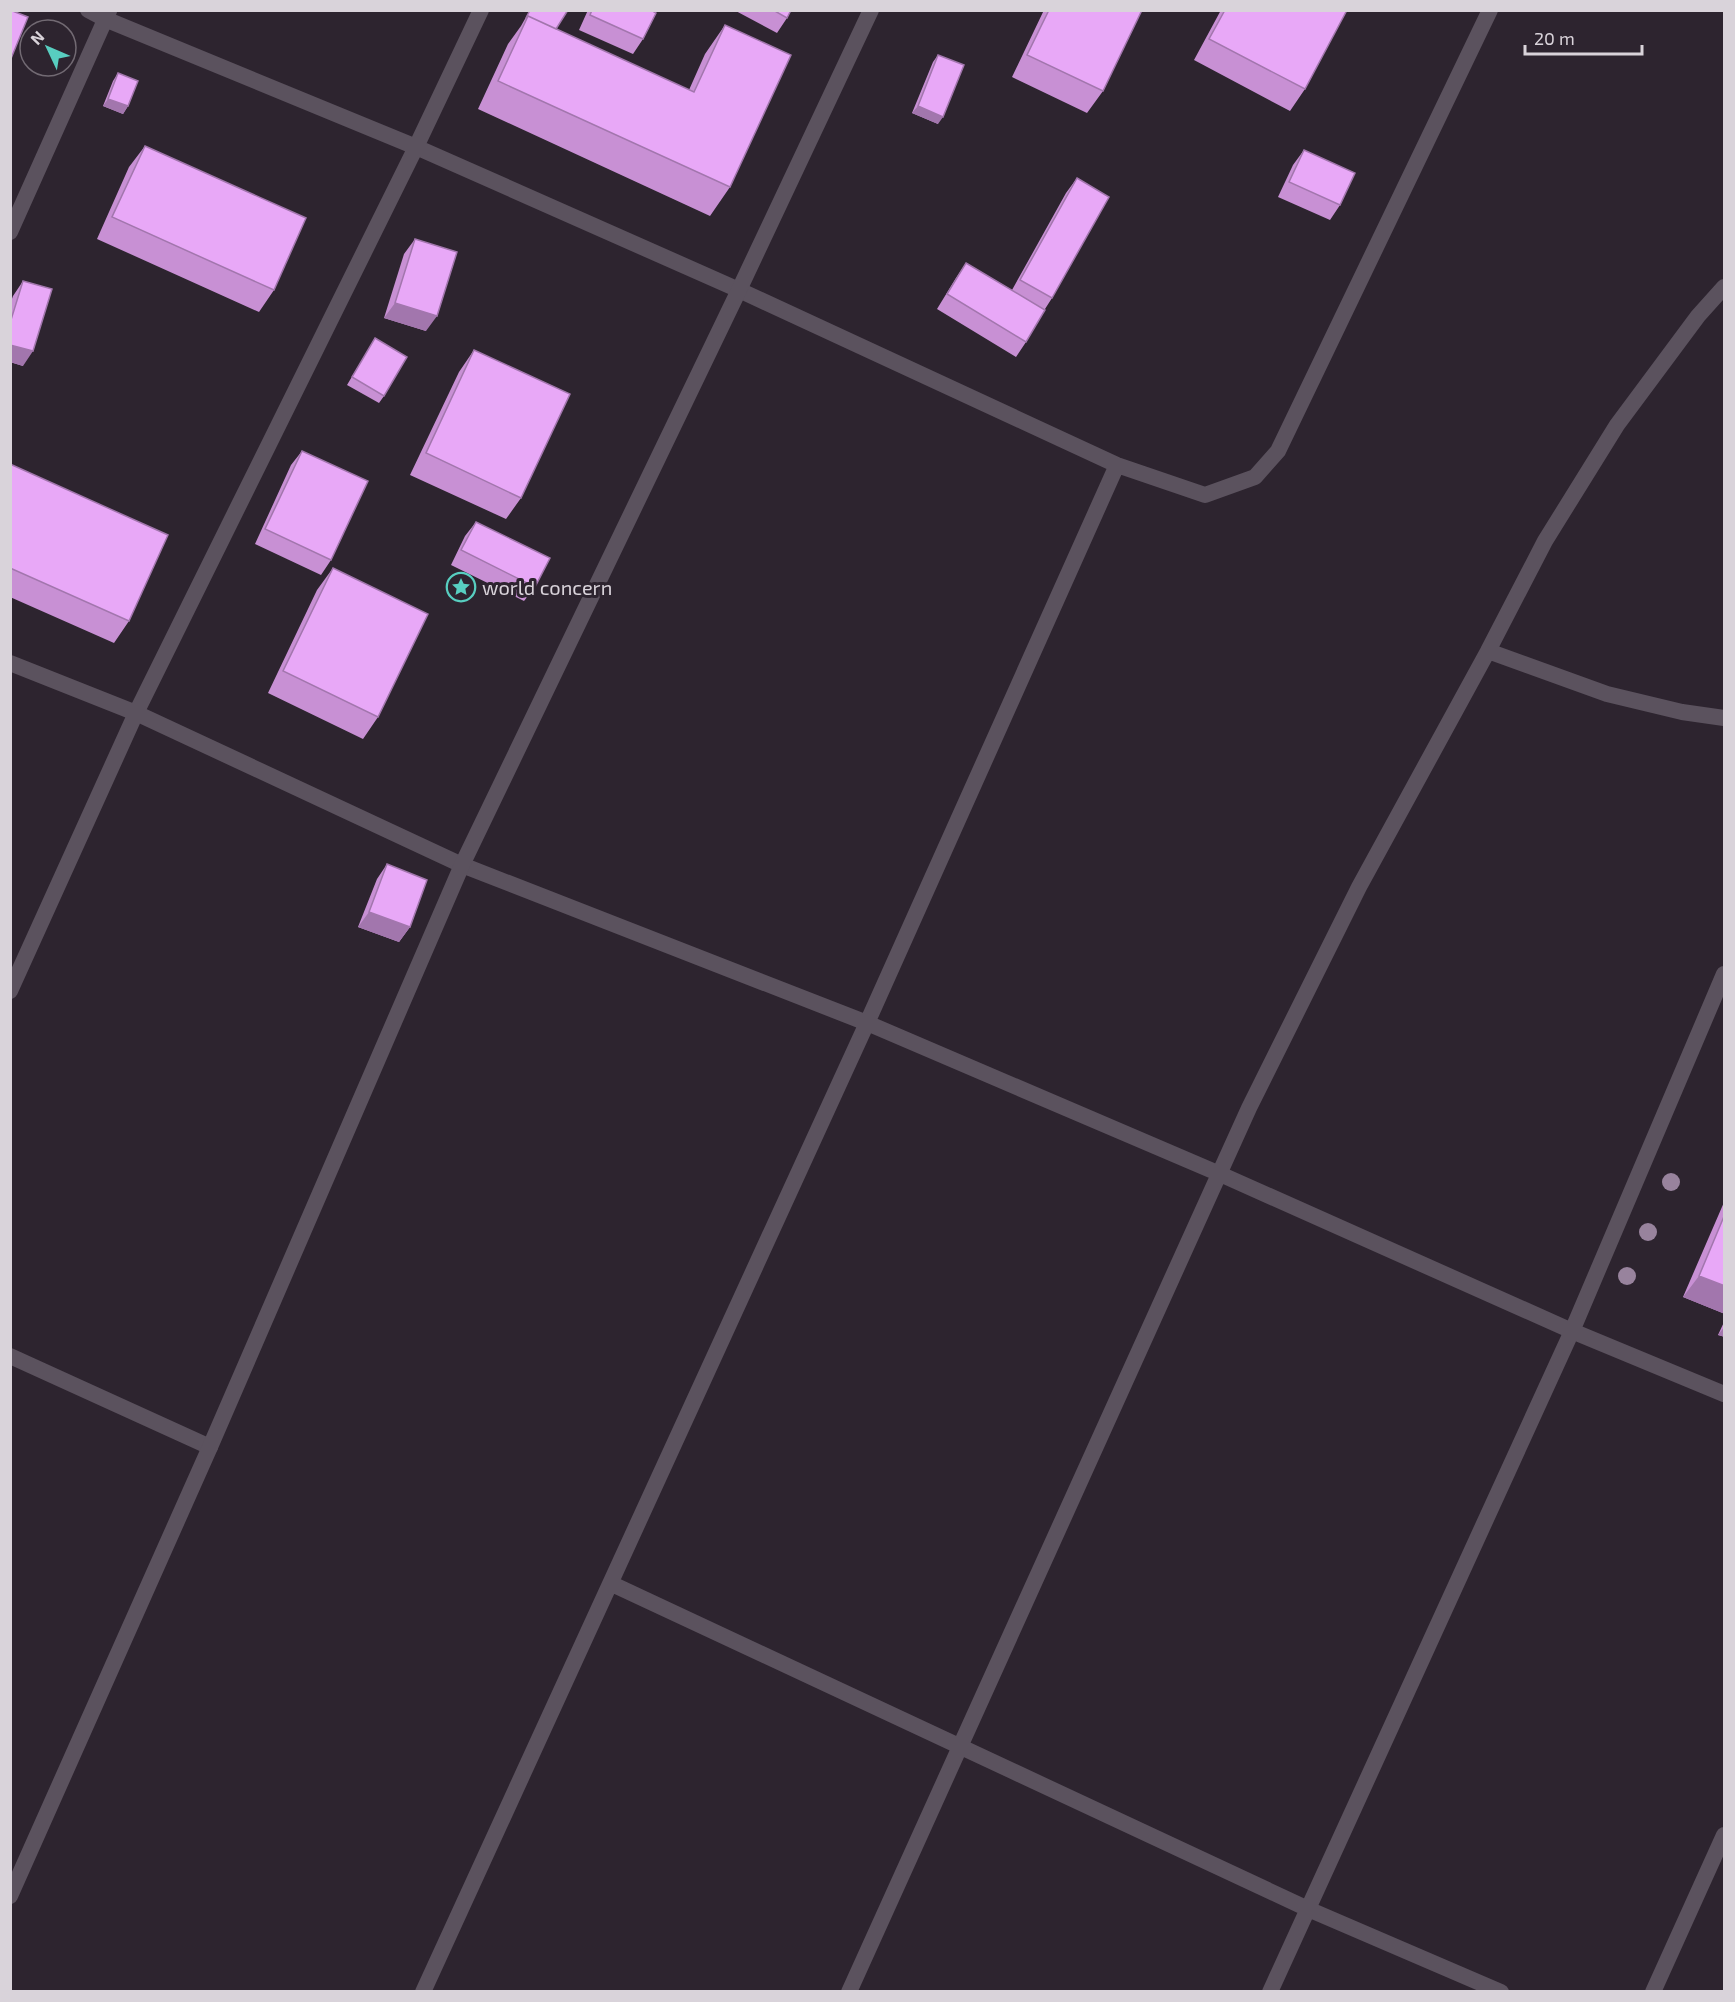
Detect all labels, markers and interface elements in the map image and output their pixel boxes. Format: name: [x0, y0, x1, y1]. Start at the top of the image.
north arrow: [18, 18, 78, 78]
scale bar: [1525, 18, 1642, 56]
text: N: [26, 26, 48, 48]
text: 20 m: [1534, 27, 1575, 49]
place icon: world concern: [445, 571, 477, 603]
place label: world concern: [482, 575, 612, 599]

